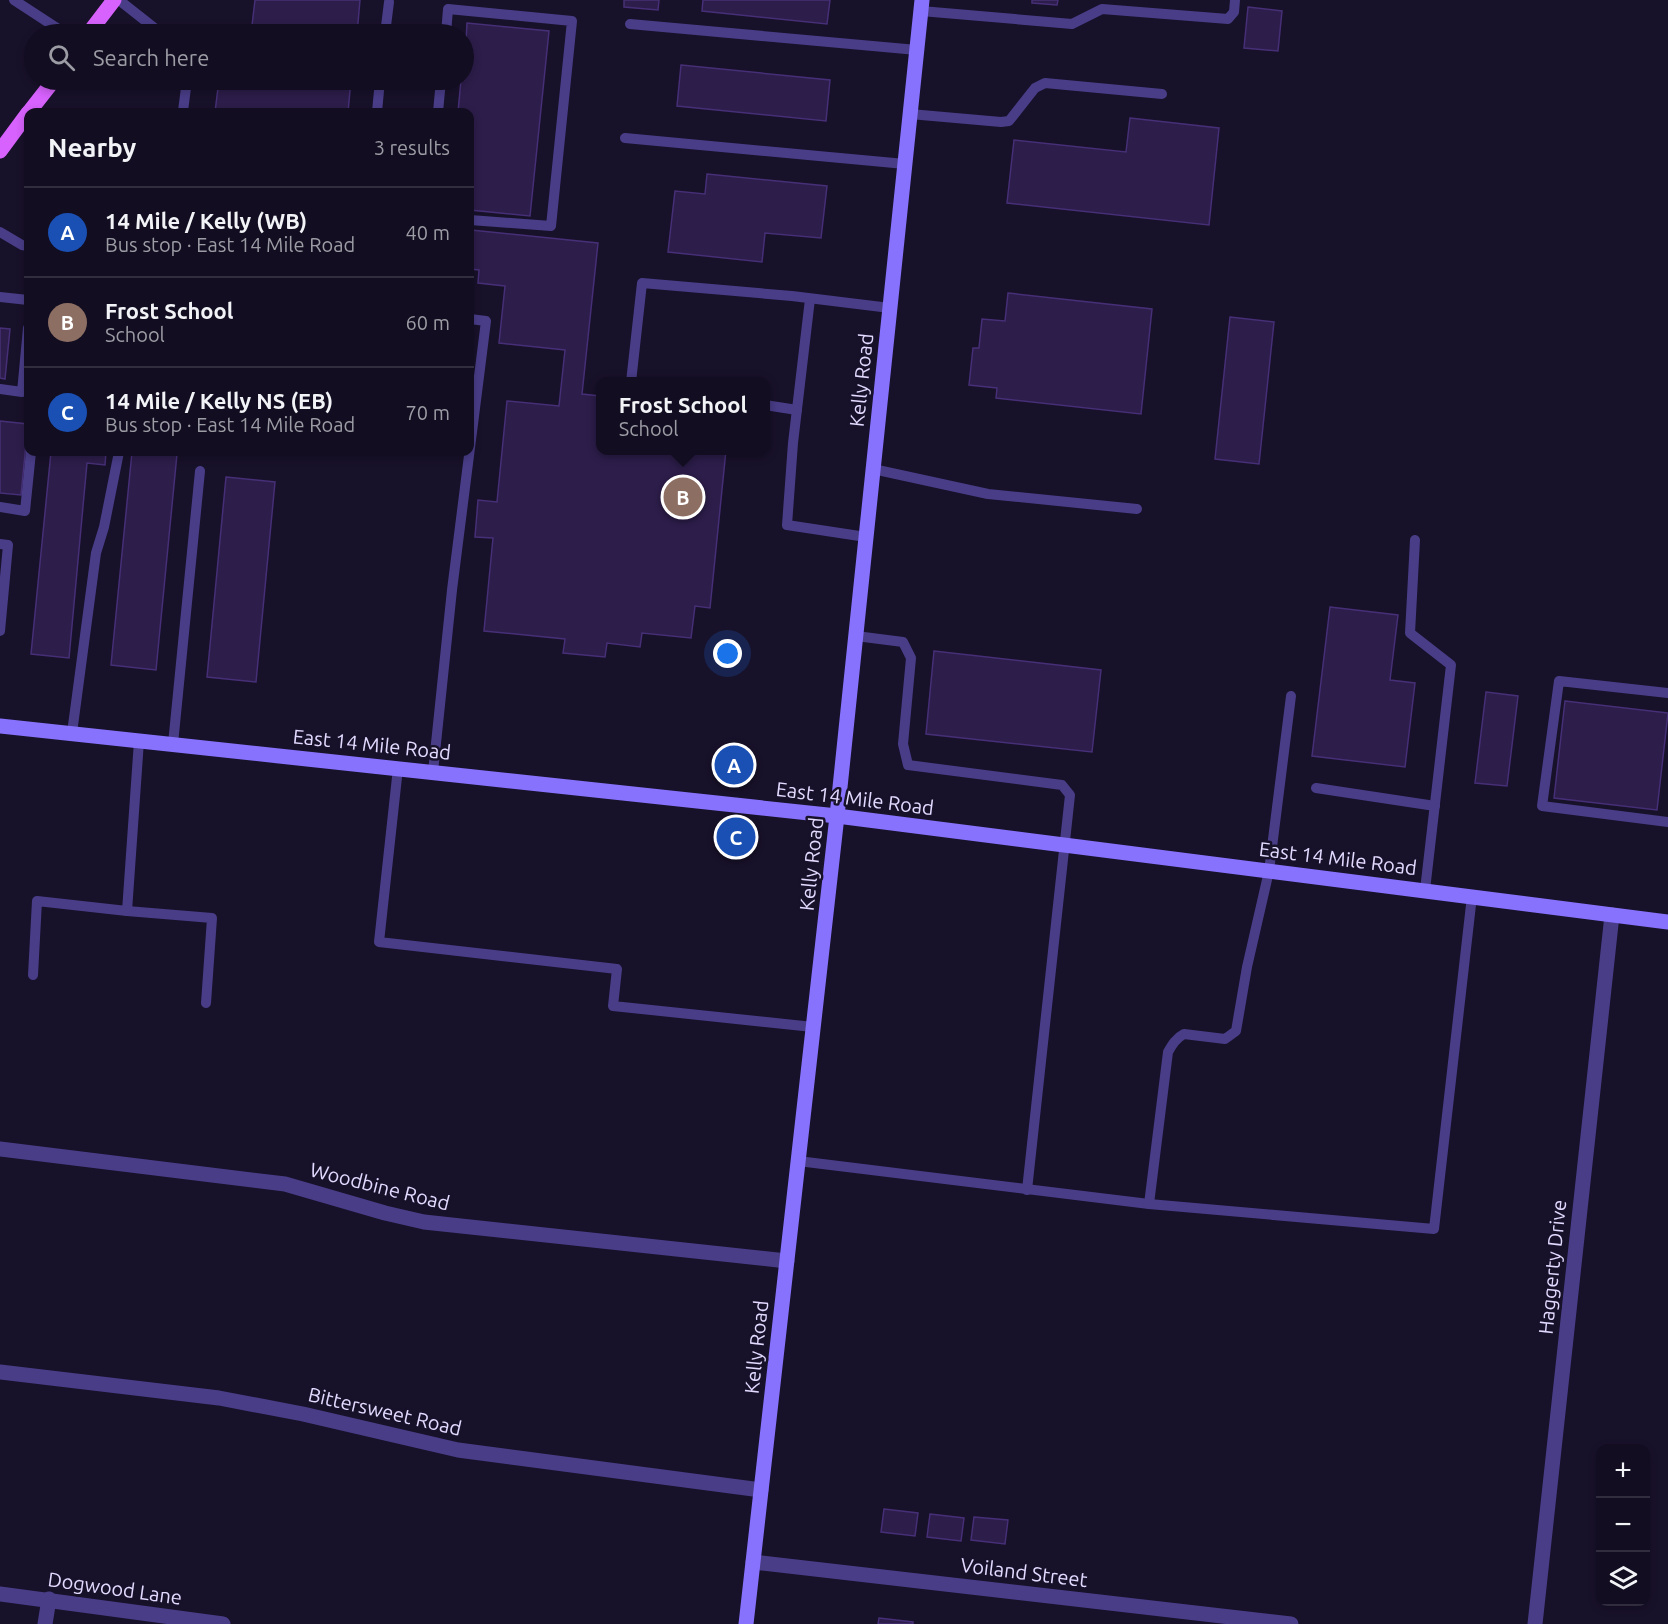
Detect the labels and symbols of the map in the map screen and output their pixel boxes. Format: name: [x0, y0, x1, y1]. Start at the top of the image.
street label: Kelly Road: [845, 332, 877, 428]
pin: B: [664, 474, 702, 520]
your location: [713, 639, 742, 668]
street label: East 14 Mile Road: [292, 724, 452, 764]
pin: A: [714, 742, 754, 788]
street label: East 14 Mile Road: [775, 777, 935, 819]
pin: C: [716, 814, 756, 860]
street label: Kelly Road: [795, 816, 827, 912]
street label: East 14 Mile Road: [1258, 837, 1418, 879]
street label: Woodbine Road: [308, 1158, 452, 1214]
street label: Haggerty Drive: [1533, 1199, 1571, 1335]
street label: Kelly Road: [740, 1299, 772, 1395]
street label: Bittersweet Road: [306, 1382, 464, 1440]
street label: Voiland Street: [959, 1553, 1089, 1591]
street label: Dogwood Lane: [46, 1567, 184, 1609]

